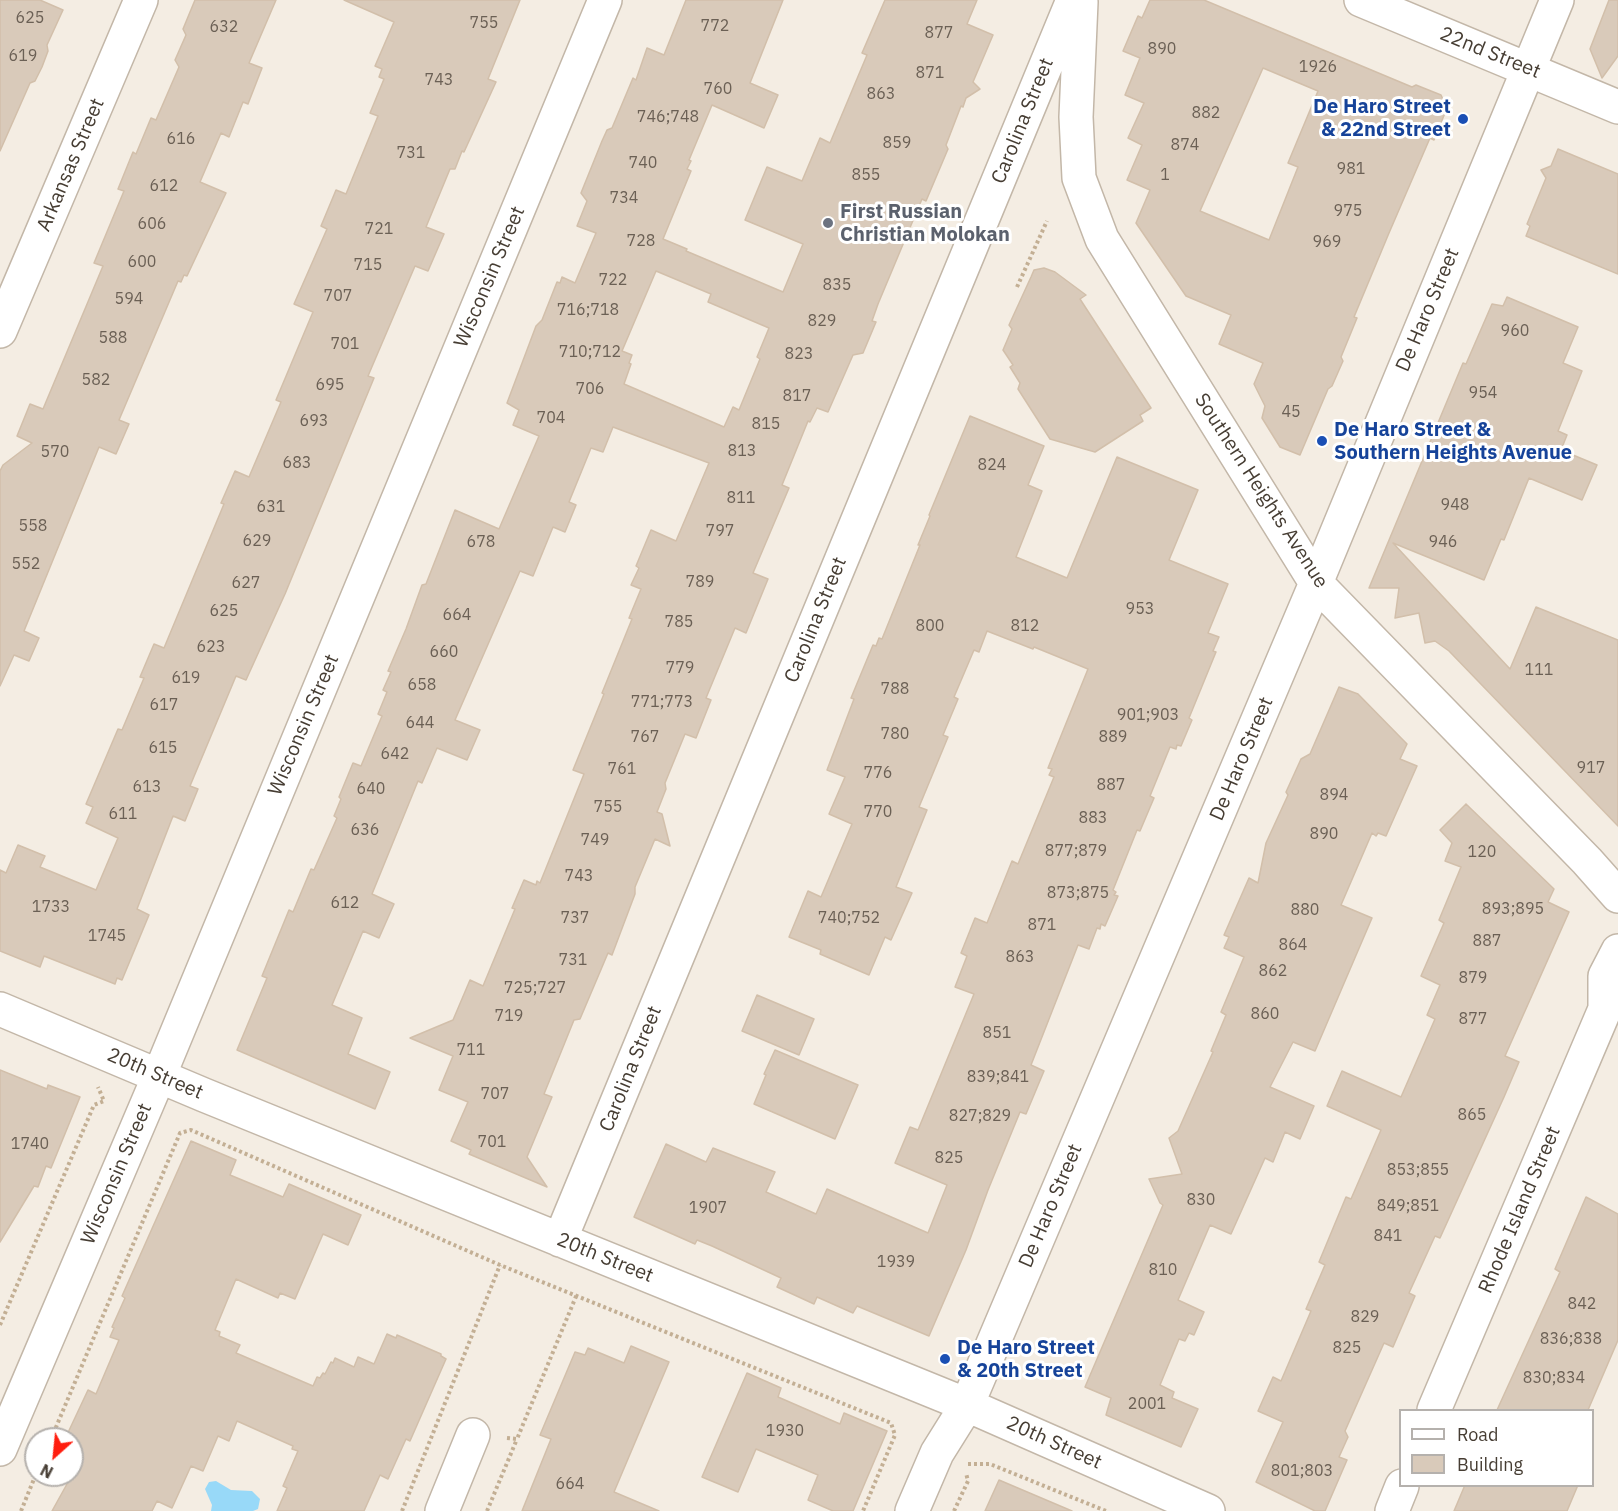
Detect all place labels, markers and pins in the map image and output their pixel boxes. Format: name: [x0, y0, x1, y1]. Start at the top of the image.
place label: De Haro Street & 22nd Street: [1313, 95, 1451, 142]
marker: De Haro Street & 22nd Street: [1456, 112, 1470, 126]
place label: First Russian Christian Molokan: [840, 200, 1010, 247]
marker: First Russian Christian Molokan: [821, 216, 835, 230]
place label: De Haro Street & Southern Heights Avenue: [1334, 418, 1572, 465]
marker: De Haro Street & Southern Heights Avenue: [1315, 434, 1329, 448]
place label: De Haro Street & 20th Street: [957, 1336, 1095, 1383]
marker: De Haro Street & 20th Street: [938, 1352, 952, 1366]

